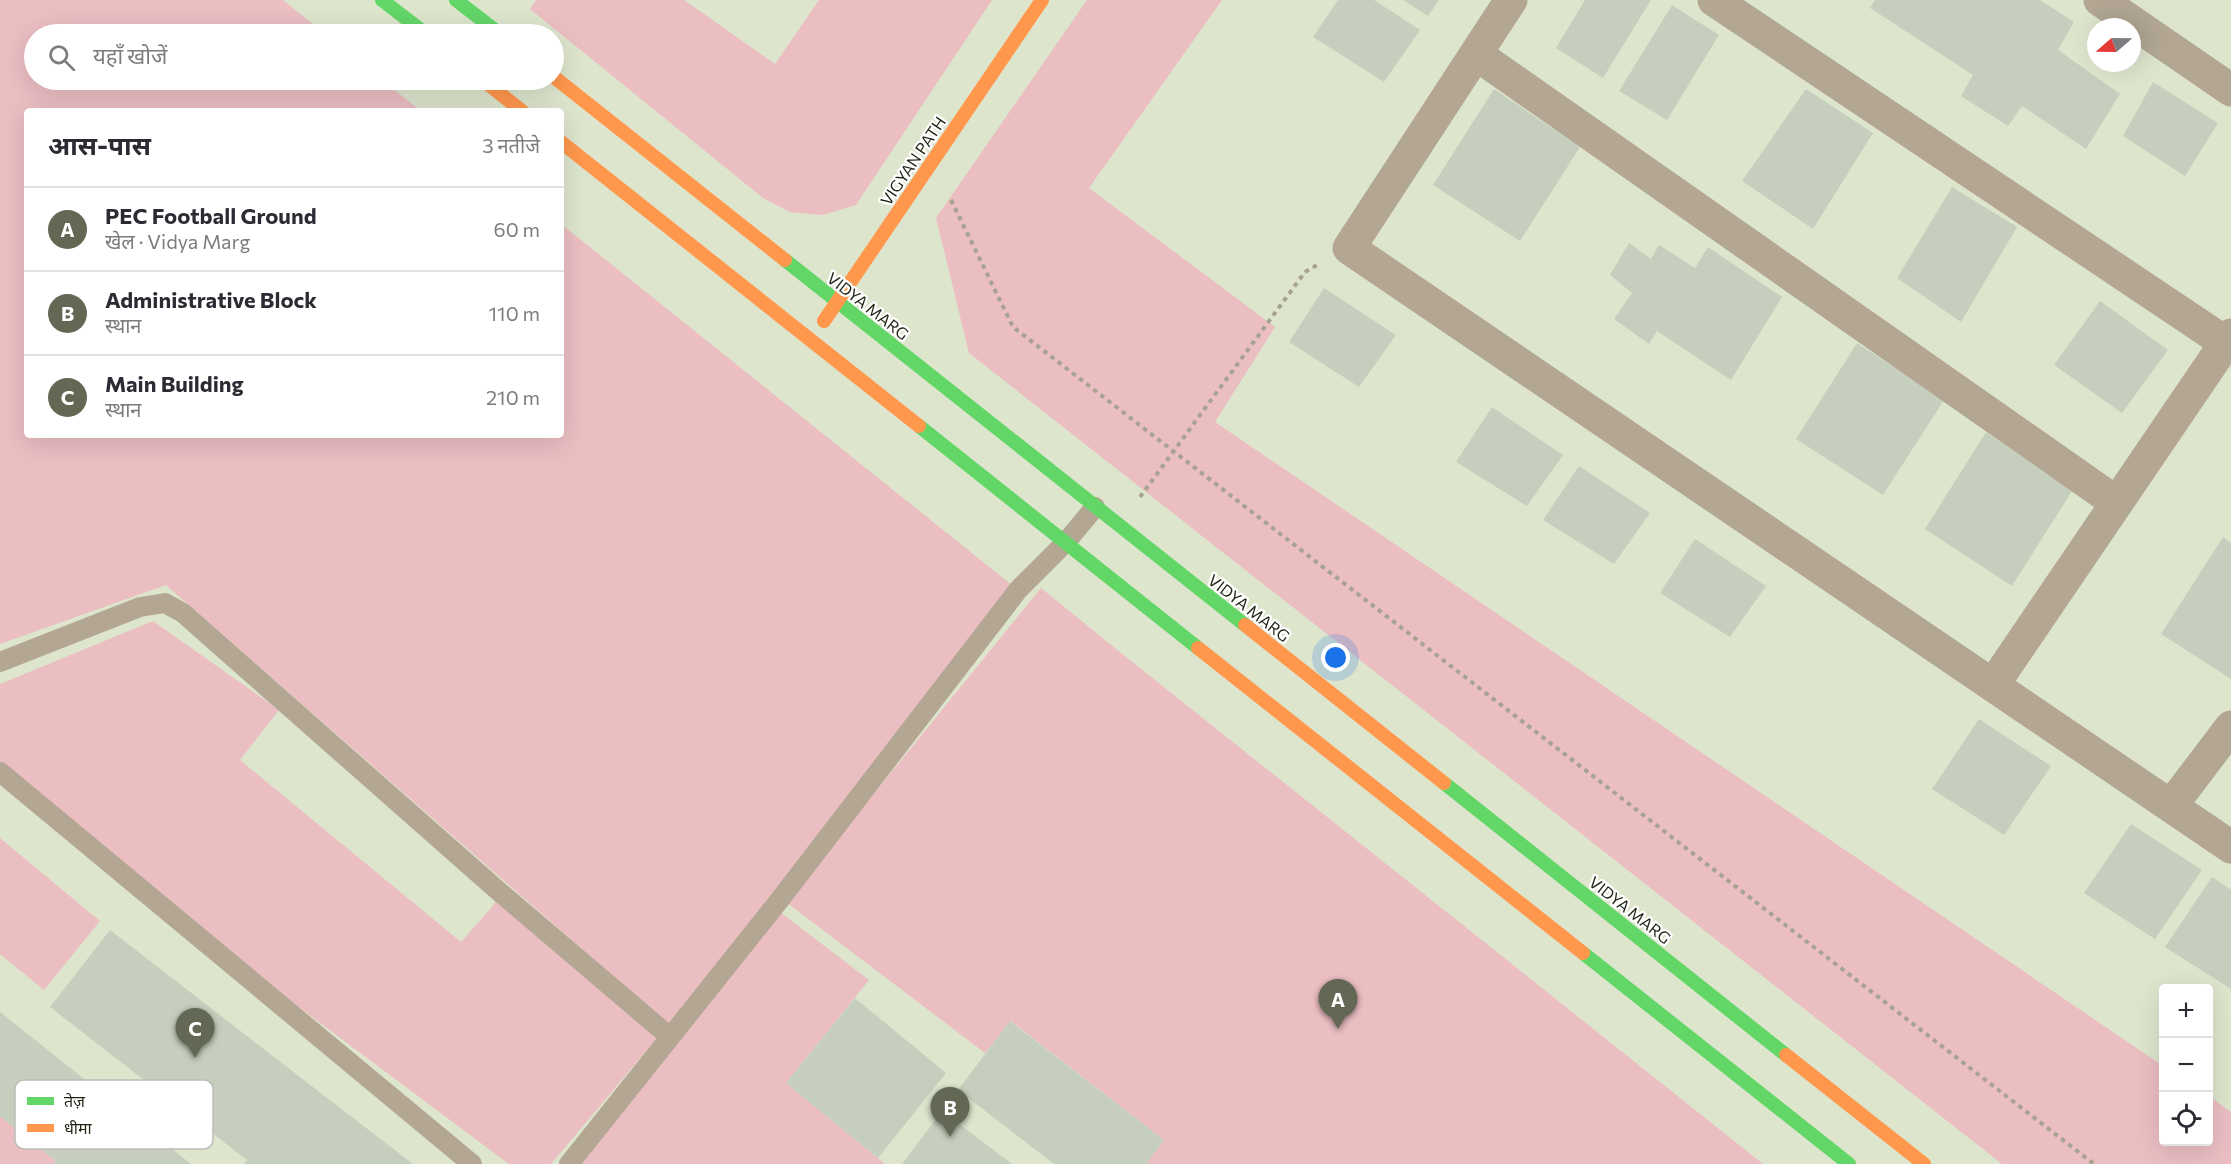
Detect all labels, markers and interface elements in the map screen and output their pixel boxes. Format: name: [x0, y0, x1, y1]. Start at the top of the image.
north arrow: [2087, 18, 2141, 72]
search box: [24, 24, 564, 90]
icon: search: [45, 41, 78, 74]
text: यहाँ खोजें: [93, 42, 167, 69]
street label: VIGYAN PATH: [876, 113, 949, 209]
text: आस-पास: [48, 129, 151, 160]
text: 3 नतीजे: [482, 133, 540, 157]
text: PEC Football Ground: [105, 202, 317, 229]
text: A: [60, 217, 75, 241]
text: 60 m: [494, 217, 540, 241]
text: खेल · Vidya Marg: [105, 229, 250, 253]
street label: VIDYA MARG: [824, 268, 913, 343]
text: Administrative Block: [105, 286, 317, 313]
text: B: [61, 301, 74, 325]
text: 110 m: [489, 301, 540, 325]
text: स्थान: [105, 313, 141, 337]
text: Main Building: [105, 370, 244, 397]
text: C: [61, 385, 74, 409]
text: 210 m: [486, 385, 540, 409]
text: स्थान: [105, 397, 141, 421]
street label: VIDYA MARG: [1205, 570, 1294, 645]
your location: [1321, 643, 1350, 672]
street label: VIDYA MARG: [1586, 872, 1675, 947]
pin: A: [1318, 980, 1358, 1029]
map controls: [2159, 984, 2213, 1146]
button: +: [2159, 984, 2213, 1038]
pin: C: [176, 1008, 214, 1058]
button: −: [2159, 1038, 2213, 1092]
legend: [15, 1080, 213, 1149]
pin: B: [930, 1088, 970, 1137]
text: तेज़: [64, 1091, 86, 1110]
button: locate: [2159, 1092, 2213, 1146]
text: धीमा: [64, 1118, 93, 1137]

